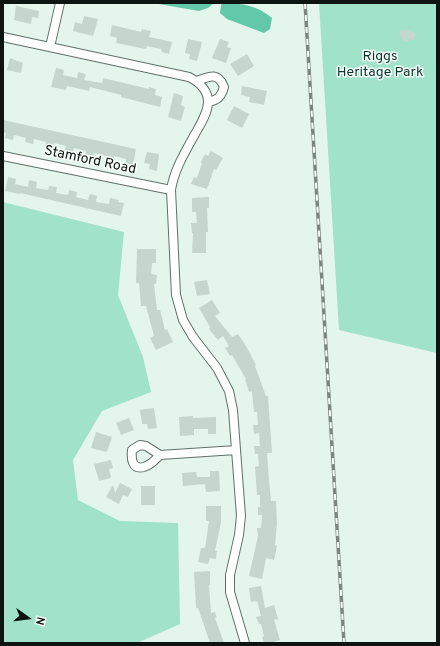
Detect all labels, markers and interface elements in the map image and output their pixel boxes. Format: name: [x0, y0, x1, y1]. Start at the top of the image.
park label: Riggs Heritage Park: [337, 49, 423, 82]
street label: Stamford Road: [43, 143, 137, 179]
north arrow: [8, 598, 48, 638]
text: N: [32, 615, 47, 626]

